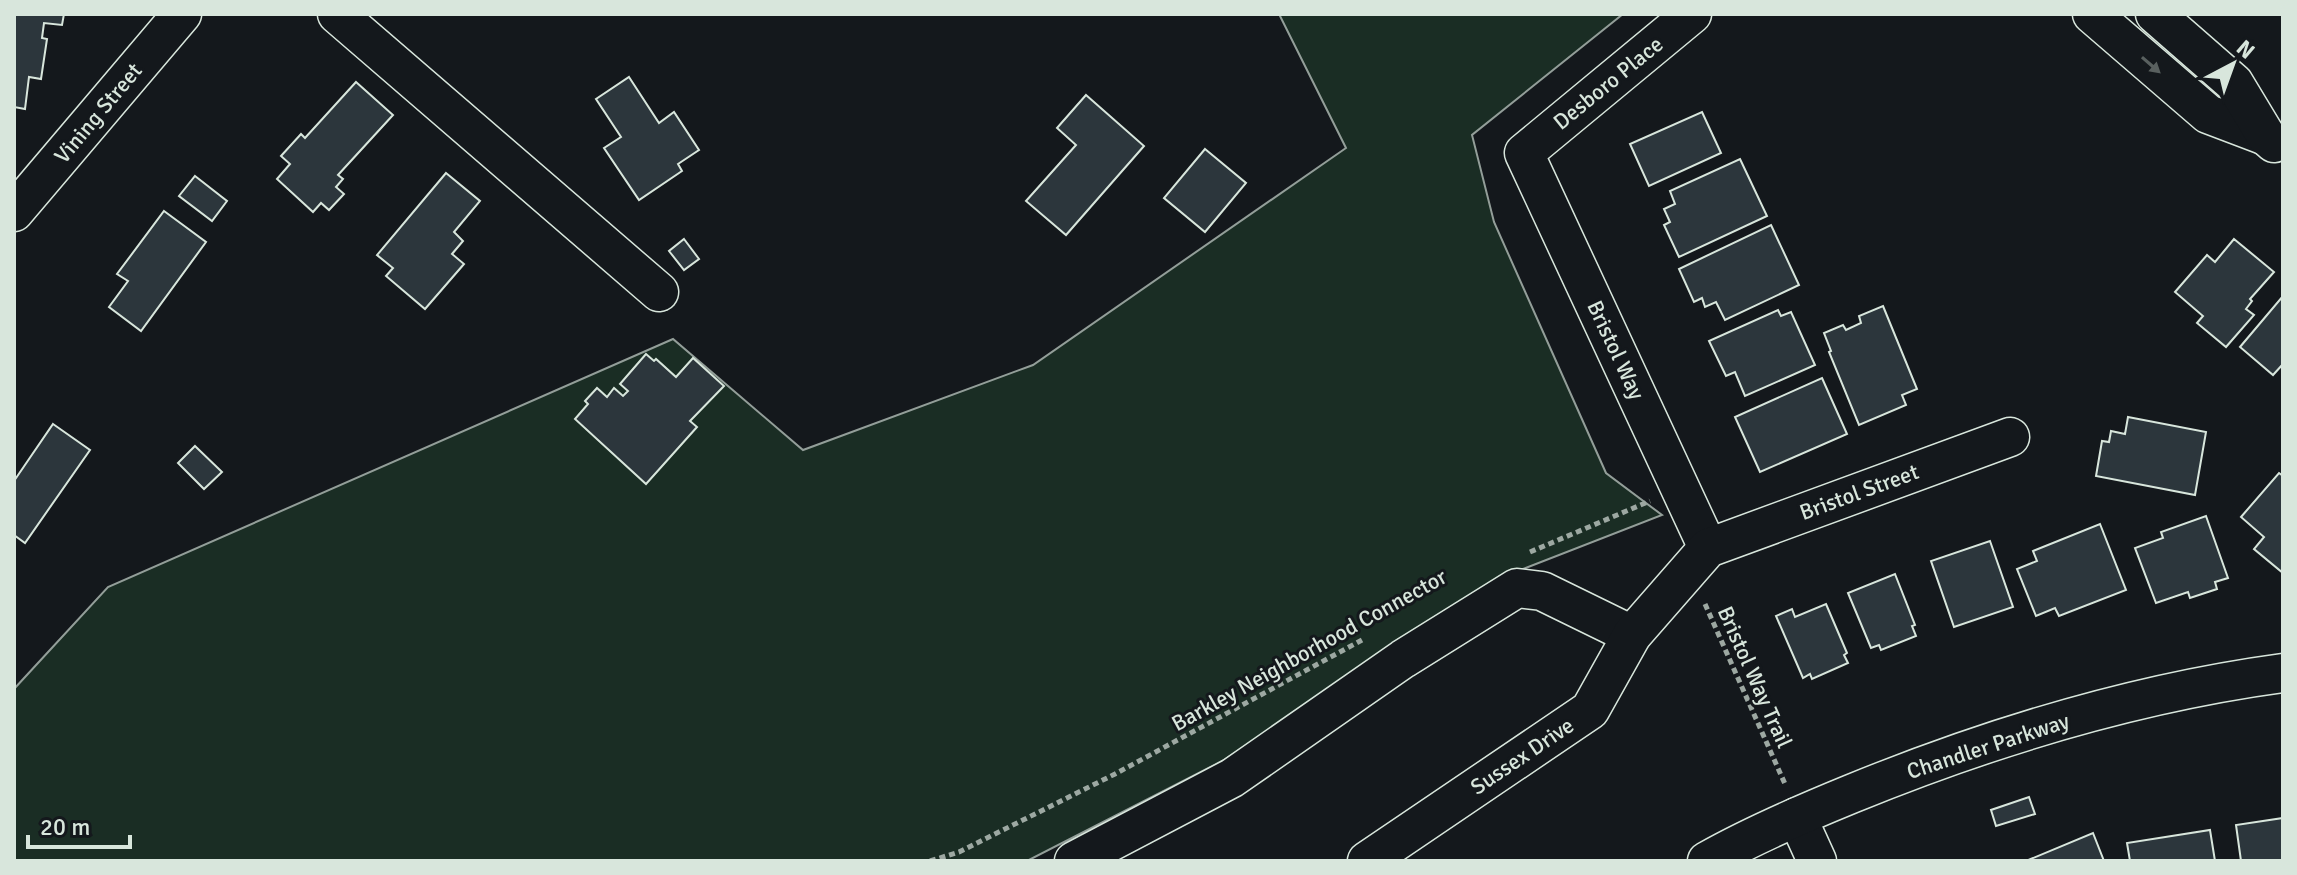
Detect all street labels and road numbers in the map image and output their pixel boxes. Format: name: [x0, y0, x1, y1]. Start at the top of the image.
street label: Desboro Place: [1548, 31, 1668, 135]
street label: Vining Street: [48, 57, 148, 169]
street label: Bristol Way: [1581, 296, 1651, 405]
street label: Bristol Street: [1796, 458, 1922, 526]
street label: Barkley Neighborhood Connector: [1167, 563, 1451, 737]
street label: Bristol Way Trail: [1712, 602, 1798, 752]
street label: Chandler Parkway: [1903, 707, 2073, 785]
street label: Sussex Drive: [1465, 712, 1579, 800]

